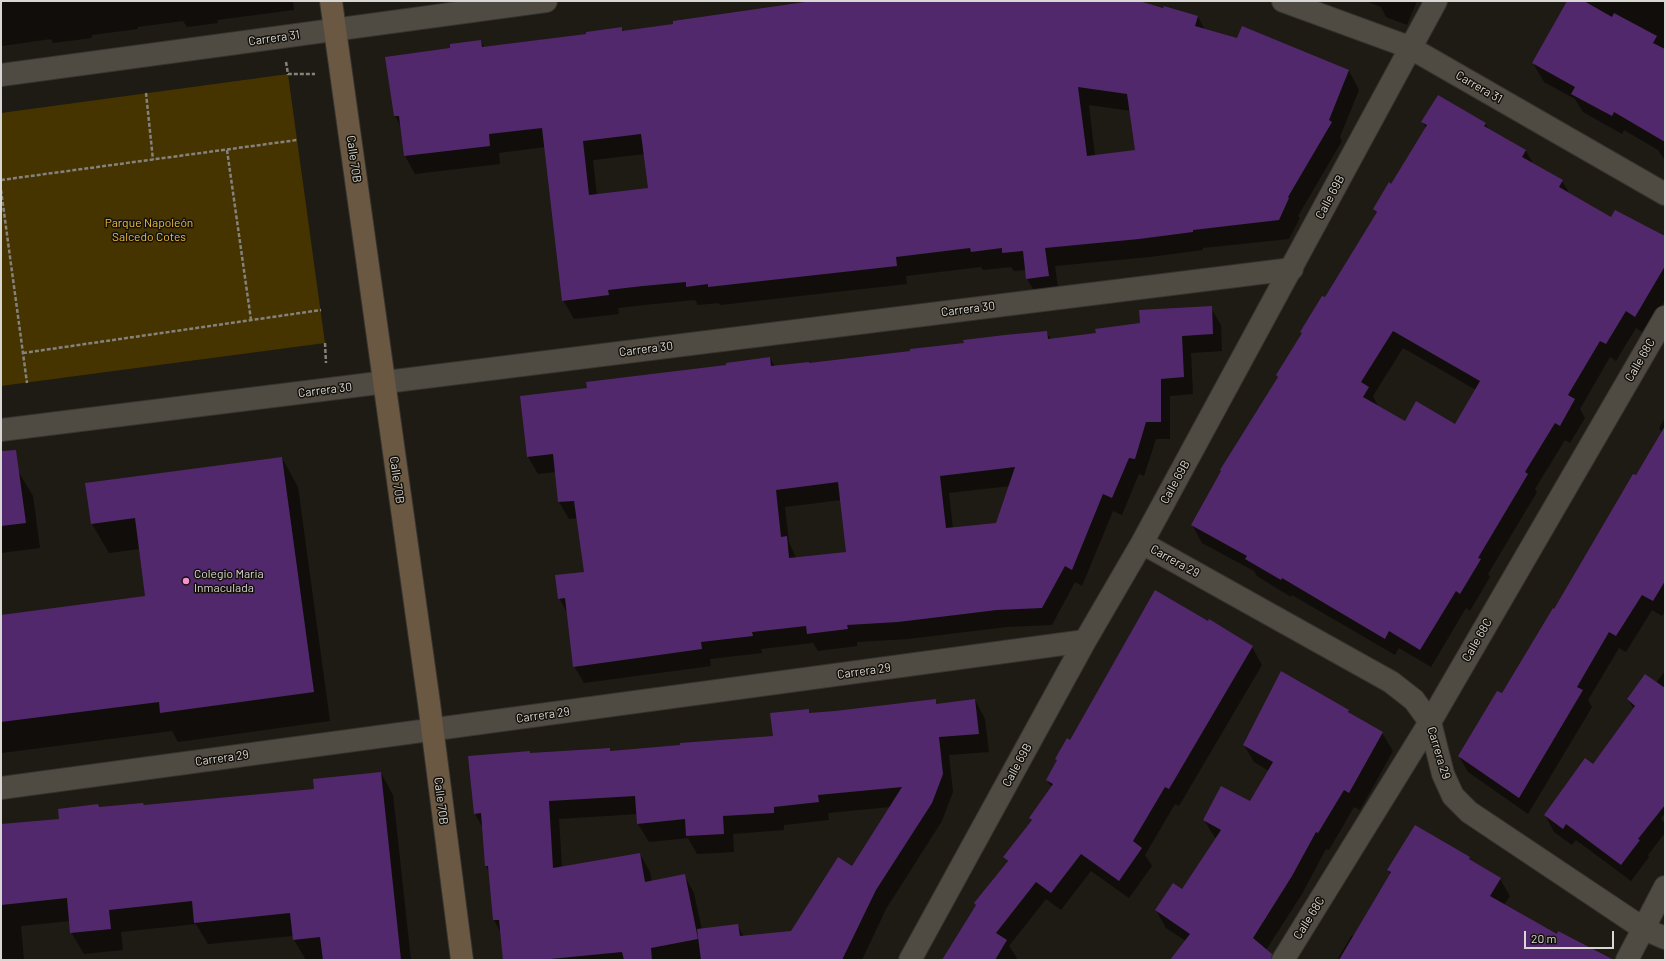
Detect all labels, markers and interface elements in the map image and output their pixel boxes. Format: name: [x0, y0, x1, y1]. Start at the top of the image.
street label: Carrera 31: [247, 27, 301, 49]
street label: Carrera 31: [1453, 68, 1505, 106]
street label: Calle 70B: [344, 134, 364, 184]
street label: Calle 69B: [1312, 173, 1348, 221]
park label: Parque Napoleón Salcedo Cotes: [105, 216, 193, 244]
street label: Carrera 30: [940, 299, 996, 319]
street label: Calle 68C: [1622, 336, 1658, 384]
street label: Carrera 30: [618, 339, 674, 359]
street label: Carrera 30: [297, 380, 353, 400]
street label: Calle 70B: [387, 455, 407, 505]
street label: Calle 69B: [1157, 458, 1193, 506]
street label: Carrera 29: [1148, 542, 1202, 580]
place label: Colegio Maria Inmaculada: [194, 567, 264, 595]
marker: Colegio Maria Inmaculada: [181, 576, 191, 586]
street label: Calle 68C: [1459, 616, 1495, 664]
street label: Carrera 29: [836, 660, 892, 682]
street label: Carrera 29: [515, 704, 571, 726]
street label: Carrera 29: [1424, 725, 1454, 781]
street label: Calle 69B: [999, 741, 1035, 789]
street label: Carrera 29: [194, 747, 250, 769]
street label: Calle 70B: [431, 776, 451, 826]
street label: Calle 68C: [1290, 894, 1328, 942]
scale bar: [1526, 923, 1616, 949]
text: 20 m: [1531, 931, 1557, 945]

